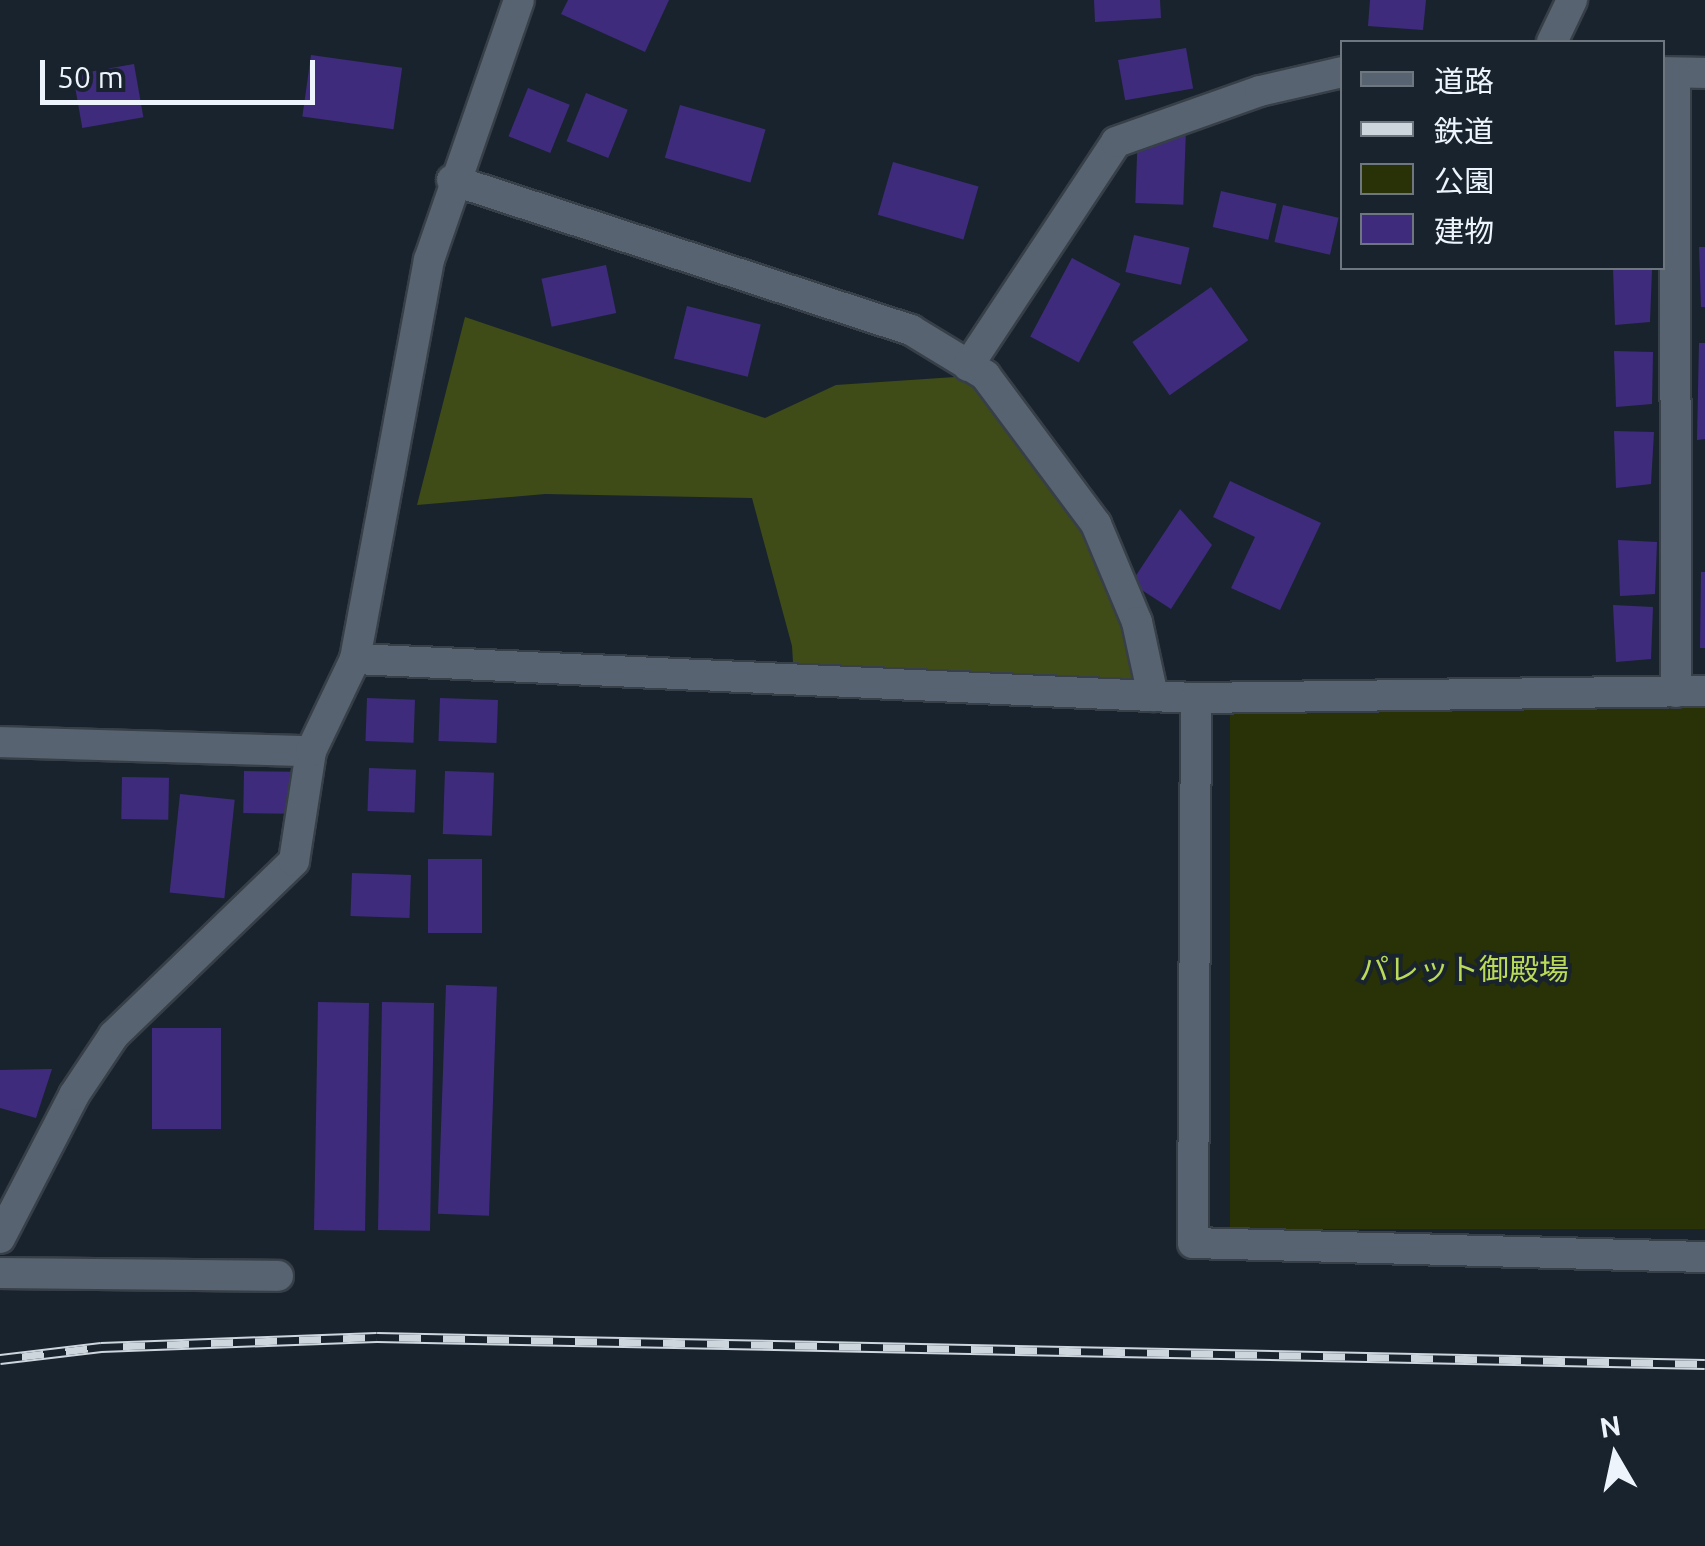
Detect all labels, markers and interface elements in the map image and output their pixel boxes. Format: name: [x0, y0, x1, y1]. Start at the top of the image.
scale bar: [45, 40, 320, 102]
legend: [1340, 40, 1665, 270]
text: 50 m: [57, 60, 124, 94]
text: 道路: [1434, 64, 1494, 98]
text: 鉄道: [1434, 114, 1494, 148]
text: 公園: [1434, 164, 1494, 198]
text: 建物: [1434, 214, 1494, 248]
park label: パレット御殿場: [1359, 951, 1569, 987]
north arrow: [1565, 1406, 1665, 1506]
text: N: [1597, 1409, 1623, 1443]

